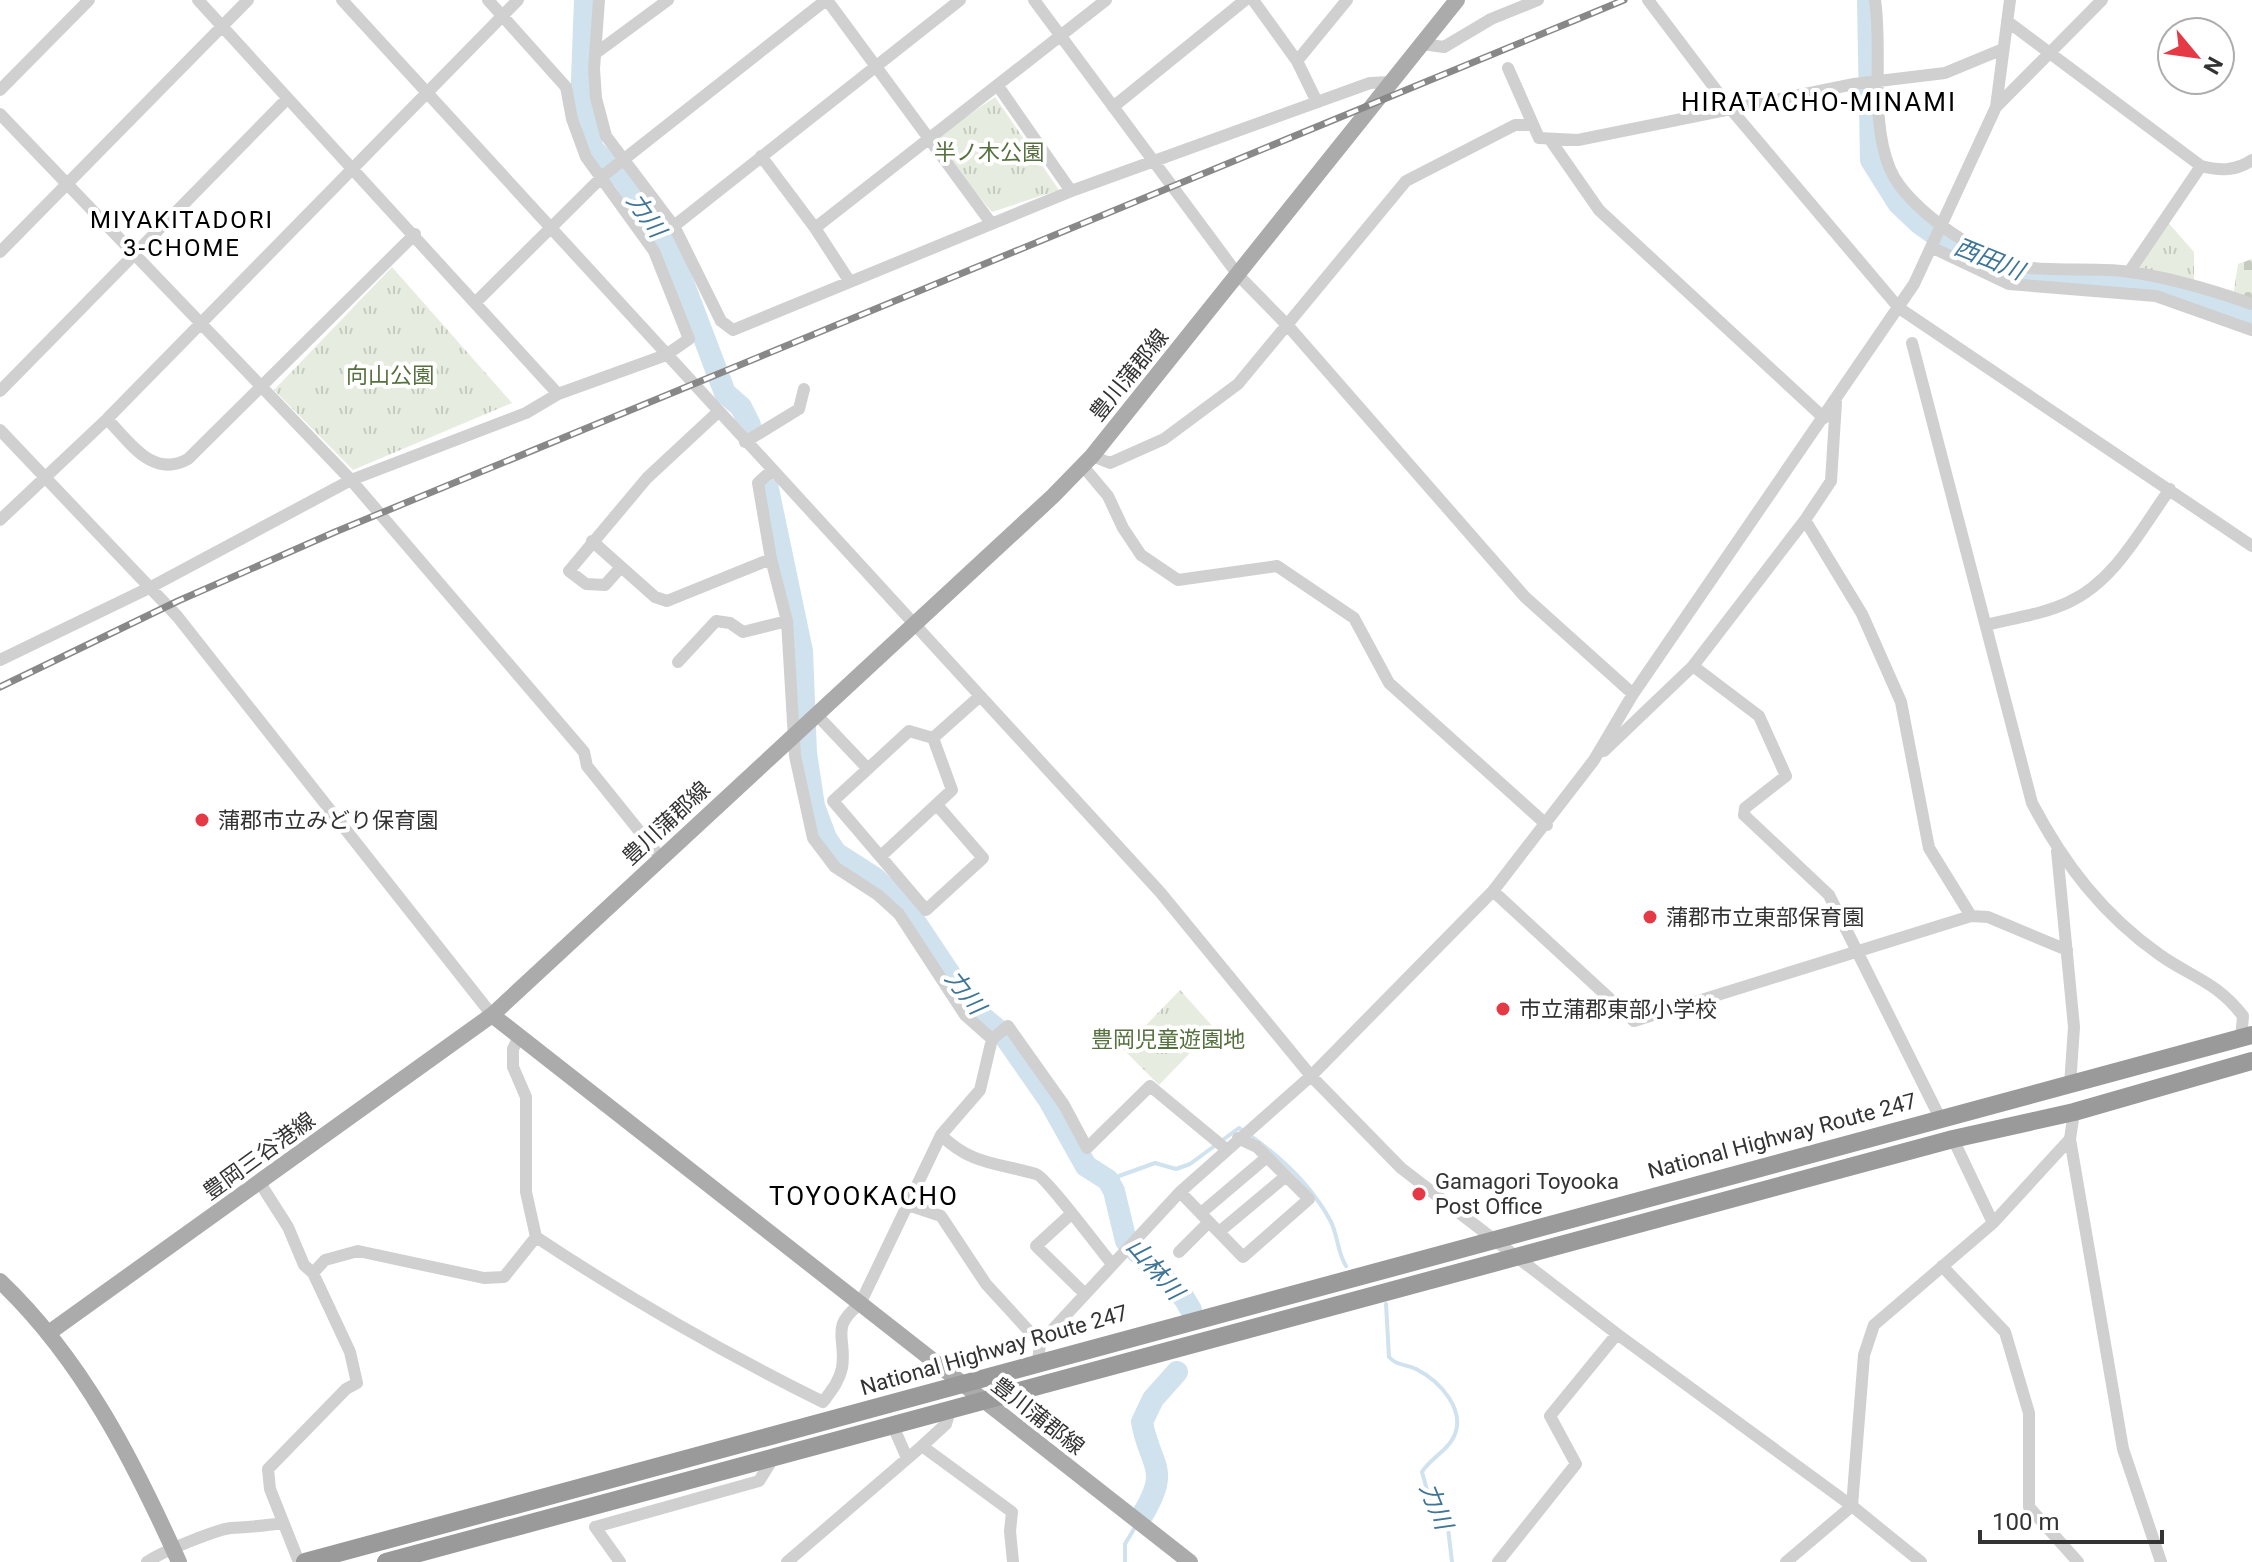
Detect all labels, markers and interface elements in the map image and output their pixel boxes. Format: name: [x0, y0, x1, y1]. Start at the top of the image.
north arrow: [2156, 16, 2236, 96]
text: N: [2198, 53, 2228, 78]
district label: HIRATACHO-MINAMI: [1681, 87, 1957, 117]
park label: 半ノ木公園: [934, 140, 1044, 165]
water label: 力川: [621, 187, 673, 245]
district label: MIYAKITADORI 3-CHOME: [90, 206, 274, 262]
water label: 西田川: [1950, 233, 2030, 287]
street label: 豊川蒲郡線: [1085, 324, 1173, 426]
park label: 向山公園: [346, 363, 434, 388]
street label: 豊川蒲郡線: [617, 776, 715, 870]
place label: 蒲郡市立みどり保育園: [218, 808, 438, 833]
marker: 蒲郡市立みどり保育園: [193, 811, 211, 829]
place label: 蒲郡市立東部保育園: [1666, 905, 1864, 930]
marker: 蒲郡市立東部保育園: [1641, 908, 1659, 926]
water label: 力川: [939, 964, 993, 1022]
place label: 市立蒲郡東部小学校: [1519, 997, 1717, 1022]
marker: 市立蒲郡東部小学校: [1494, 1000, 1512, 1018]
park label: 豊岡児童遊園地: [1091, 1027, 1245, 1052]
street label: National Highway Route 247: [1645, 1088, 1919, 1184]
street label: 豊岡三谷港線: [198, 1107, 320, 1205]
place label: Gamagori Toyooka Post Office: [1435, 1169, 1619, 1219]
district label: TOYOOKACHO: [769, 1181, 959, 1211]
marker: Gamagori Toyooka Post Office: [1410, 1185, 1428, 1203]
water label: 山林川: [1121, 1233, 1191, 1308]
street label: National Highway Route 247: [857, 1300, 1131, 1400]
street label: 豊川蒲郡線: [987, 1372, 1089, 1460]
water label: 力川: [1414, 1479, 1459, 1536]
scale bar: [1980, 1494, 2162, 1544]
text: 100 m: [1992, 1508, 2059, 1536]

